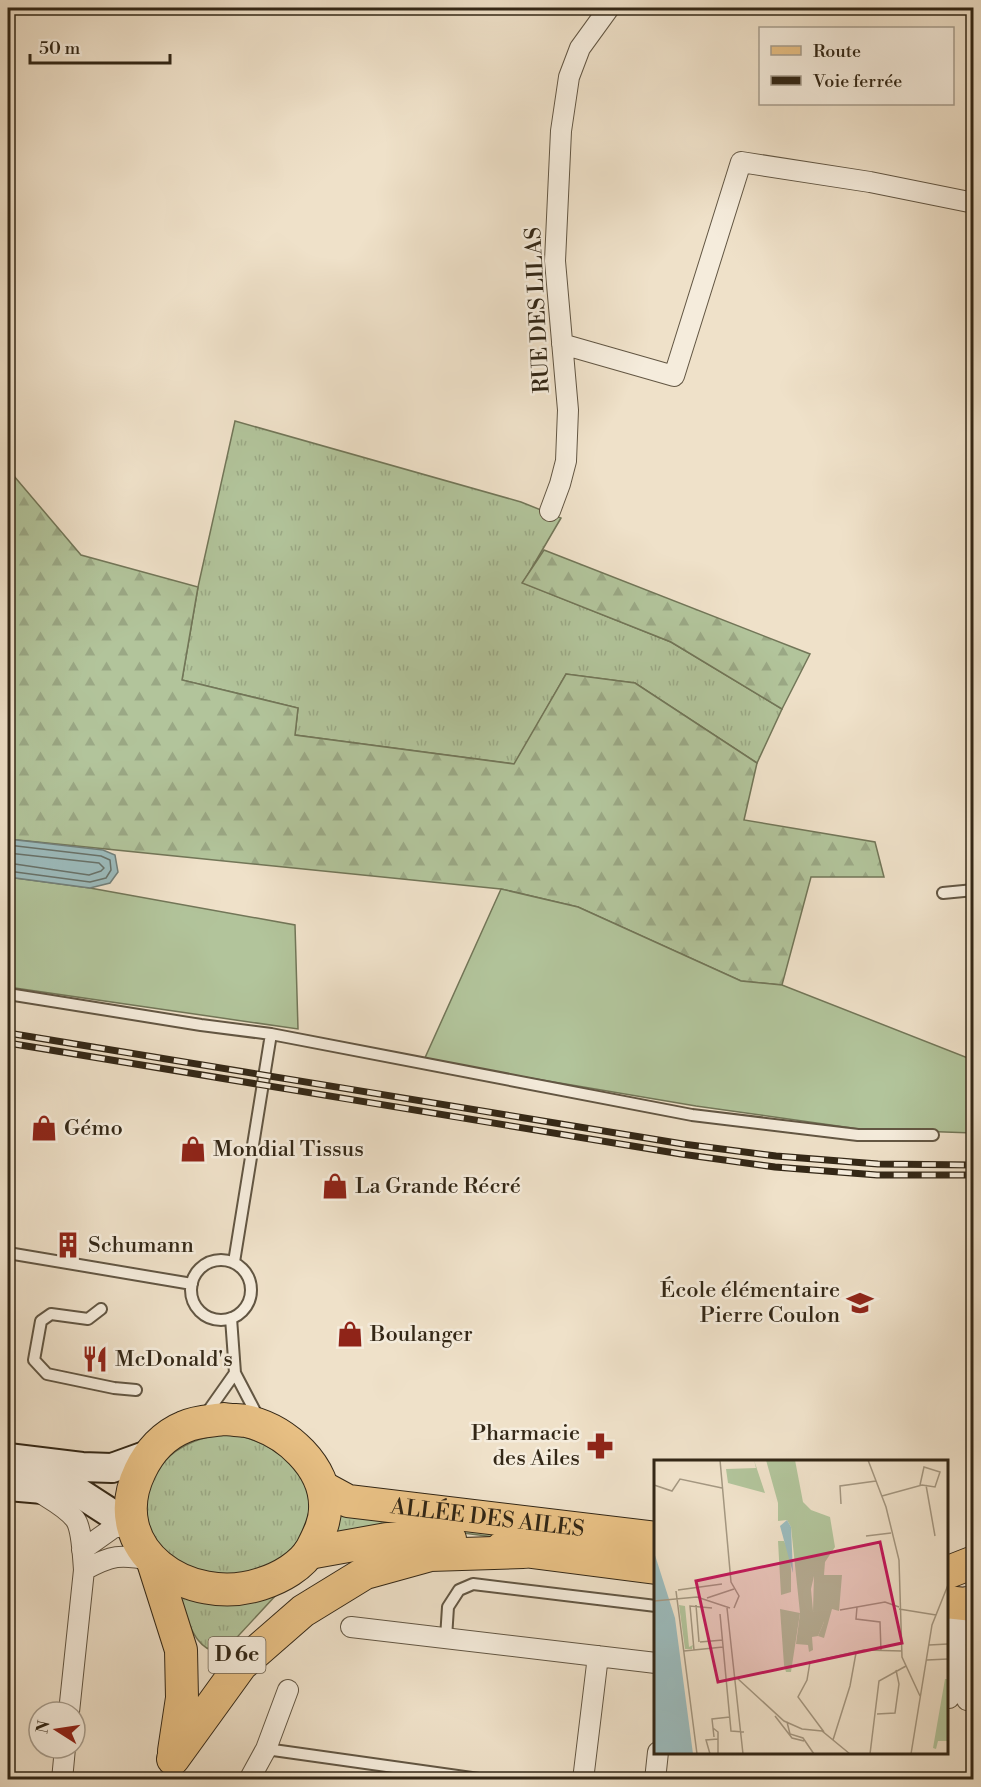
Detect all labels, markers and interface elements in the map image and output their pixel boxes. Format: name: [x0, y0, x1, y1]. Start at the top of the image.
scale bar: [30, 27, 170, 65]
legend: [759, 27, 954, 105]
text: 50 m: [39, 37, 81, 60]
text: Route: [813, 40, 861, 63]
text: Voie ferrée: [812, 70, 902, 93]
street label: RUE DES LILAS: [520, 226, 556, 394]
shop icon: Gémo: [29, 1113, 59, 1143]
place label: Gémo: [64, 1115, 123, 1142]
shop icon: Mondial Tissus: [178, 1134, 208, 1164]
place label: Mondial Tissus: [213, 1136, 364, 1163]
shop icon: La Grande Récré: [320, 1171, 350, 1201]
place label: La Grande Récré: [355, 1173, 521, 1200]
building icon: Schumann: [53, 1230, 83, 1260]
place label: Schumann: [88, 1232, 194, 1259]
place label: École élémentaire Pierre Coulon: [660, 1276, 840, 1329]
school or university icon: École élémentaire Pierre Coulon: [845, 1288, 875, 1318]
shop icon: Boulanger: [335, 1319, 365, 1349]
place label: Boulanger: [369, 1321, 473, 1348]
restaurant icon: McDonald's: [80, 1344, 110, 1374]
place label: McDonald's: [115, 1346, 233, 1373]
place label: Pharmacie des Ailes: [471, 1420, 580, 1472]
pharmacy icon: Pharmacie des Ailes: [585, 1431, 615, 1461]
inset map: [654, 1460, 948, 1754]
street label: ALLÉE DES AILES: [388, 1493, 586, 1543]
road number: D 6e: [208, 1637, 266, 1673]
north arrow: [27, 1700, 87, 1760]
text: N: [32, 1718, 54, 1735]

